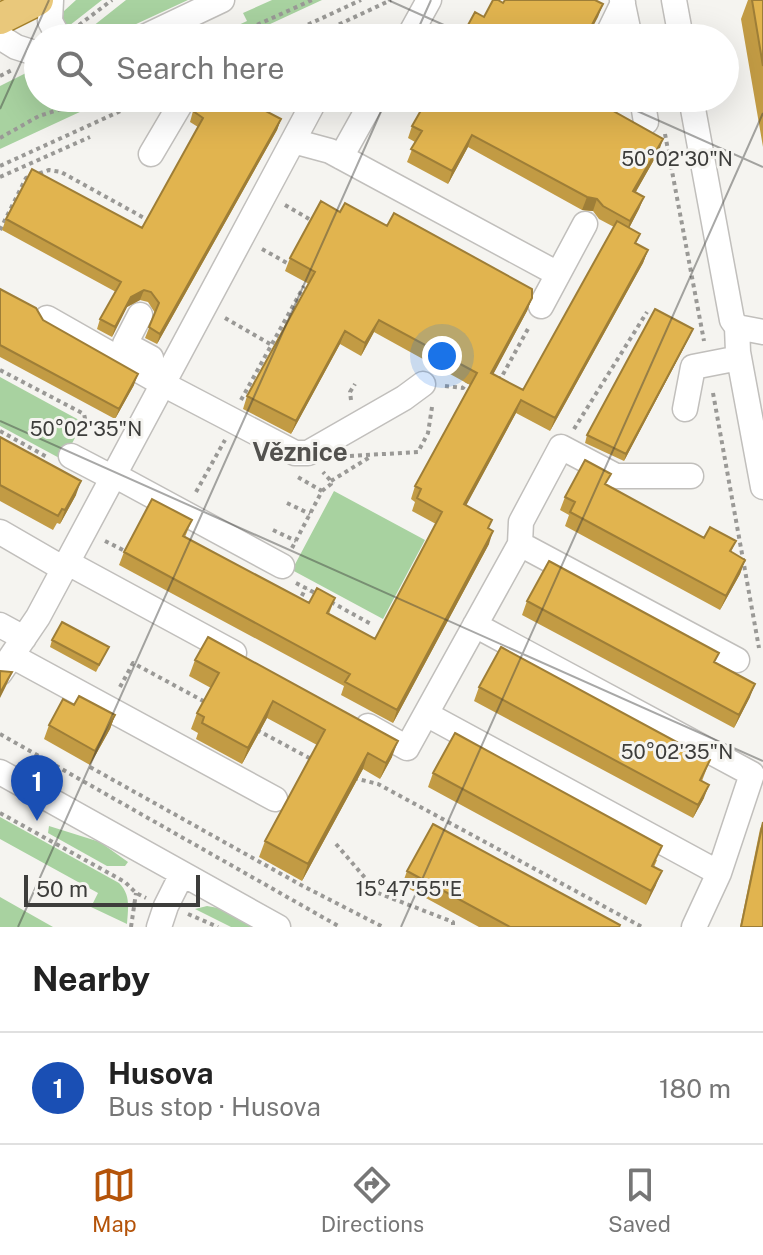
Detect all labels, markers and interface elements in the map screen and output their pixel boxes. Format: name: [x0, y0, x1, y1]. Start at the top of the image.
search box: [24, 24, 739, 112]
icon: search: [52, 46, 96, 90]
text: Search here: [116, 50, 284, 86]
text: 50°02'30"N: [621, 147, 733, 171]
your location: [422, 336, 462, 376]
text: 50°02'35"N: [30, 417, 142, 441]
district label: Věznice: [252, 436, 348, 467]
text: 50°02'35"N: [621, 740, 733, 764]
pin: 1: [11, 755, 63, 821]
scale bar: [24, 871, 200, 907]
text: 50 m: [36, 876, 88, 902]
text: 15°47'55"E: [356, 877, 462, 901]
text: Nearby: [32, 959, 150, 999]
text: Husova: [108, 1055, 214, 1091]
text: 1: [52, 1073, 64, 1104]
text: 180 m: [659, 1073, 731, 1104]
text: Bus stop · Husova: [108, 1091, 321, 1122]
tab: Map: [92, 1163, 137, 1237]
tab: Directions: [321, 1163, 424, 1237]
tab: Saved: [608, 1163, 671, 1237]

